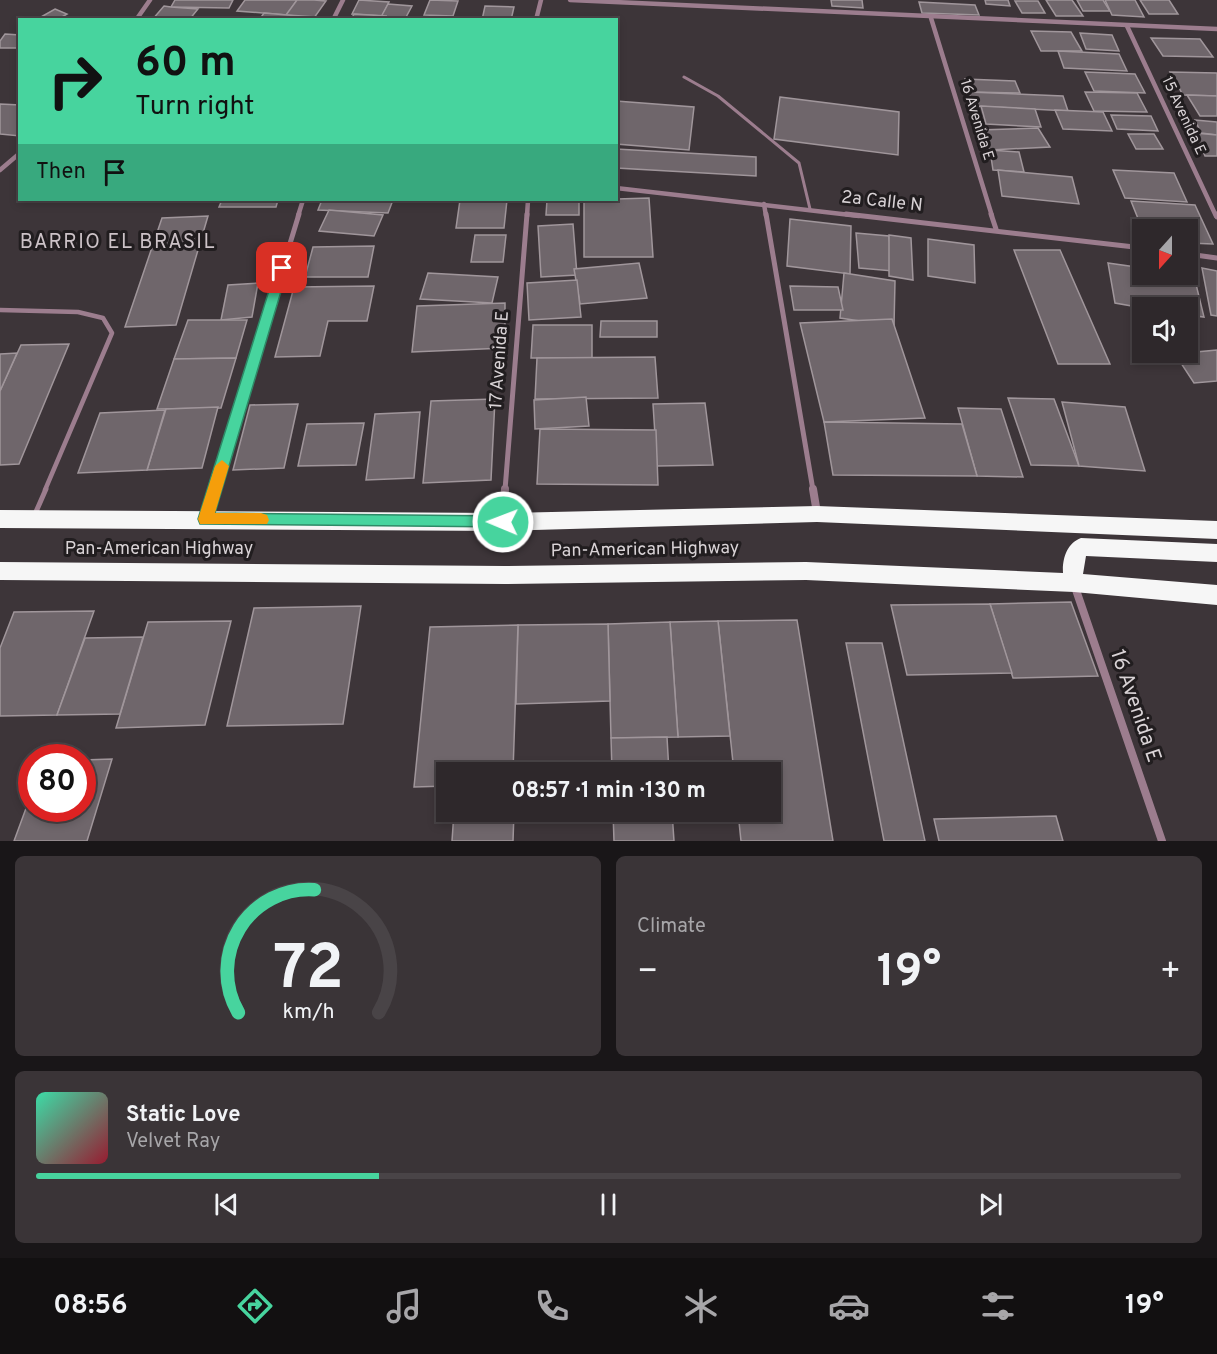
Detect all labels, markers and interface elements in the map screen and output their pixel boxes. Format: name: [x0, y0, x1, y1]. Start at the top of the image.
text: 60 m: [135, 38, 236, 91]
icon: right: [36, 42, 114, 120]
street label: 15 Avenida E: [1157, 74, 1209, 158]
street label: 16 Avenida E: [955, 77, 997, 163]
text: Turn right: [135, 90, 254, 124]
icon: arrive: [98, 156, 131, 189]
text: Then: [36, 159, 86, 186]
street label: 2a Calle N: [840, 186, 924, 218]
north arrow: [1132, 219, 1198, 285]
map controls: [1132, 219, 1198, 363]
district label: BARRIO EL BRASIL: [20, 230, 216, 256]
pin: [256, 242, 307, 293]
icon: arrive: [265, 251, 298, 284]
button: sound: [1132, 297, 1198, 363]
street label: 17 Avenida E: [485, 310, 515, 410]
position arrow: [471, 490, 535, 554]
street label: Pan-American Highway: [551, 537, 739, 563]
street label: Pan-American Highway: [65, 538, 253, 561]
street label: 16 Avenida E: [1103, 646, 1167, 766]
speed limit sign: 80: [18, 744, 96, 822]
text: 08:57 · 1 min · 130 m: [511, 778, 706, 805]
text: Climate: [637, 914, 706, 940]
text: 72: [273, 932, 343, 1011]
text: 19°: [877, 945, 941, 1002]
text: −: [637, 952, 658, 994]
text: +: [1160, 952, 1181, 994]
text: km/h: [282, 999, 334, 1026]
text: Static Love: [126, 1102, 240, 1129]
text: Velvet Ray: [126, 1129, 220, 1155]
icon: previous: [210, 1188, 243, 1221]
icon: pause: [592, 1188, 625, 1221]
icon: next: [974, 1188, 1007, 1221]
icon: directions: [234, 1285, 276, 1327]
icon: music: [383, 1285, 425, 1327]
icon: phone: [531, 1285, 573, 1327]
icon: climate: [680, 1285, 722, 1327]
icon: car: [828, 1285, 870, 1327]
icon: filters: [977, 1285, 1019, 1327]
text: 08:56: [53, 1289, 128, 1323]
text: 19°: [1125, 1289, 1164, 1323]

